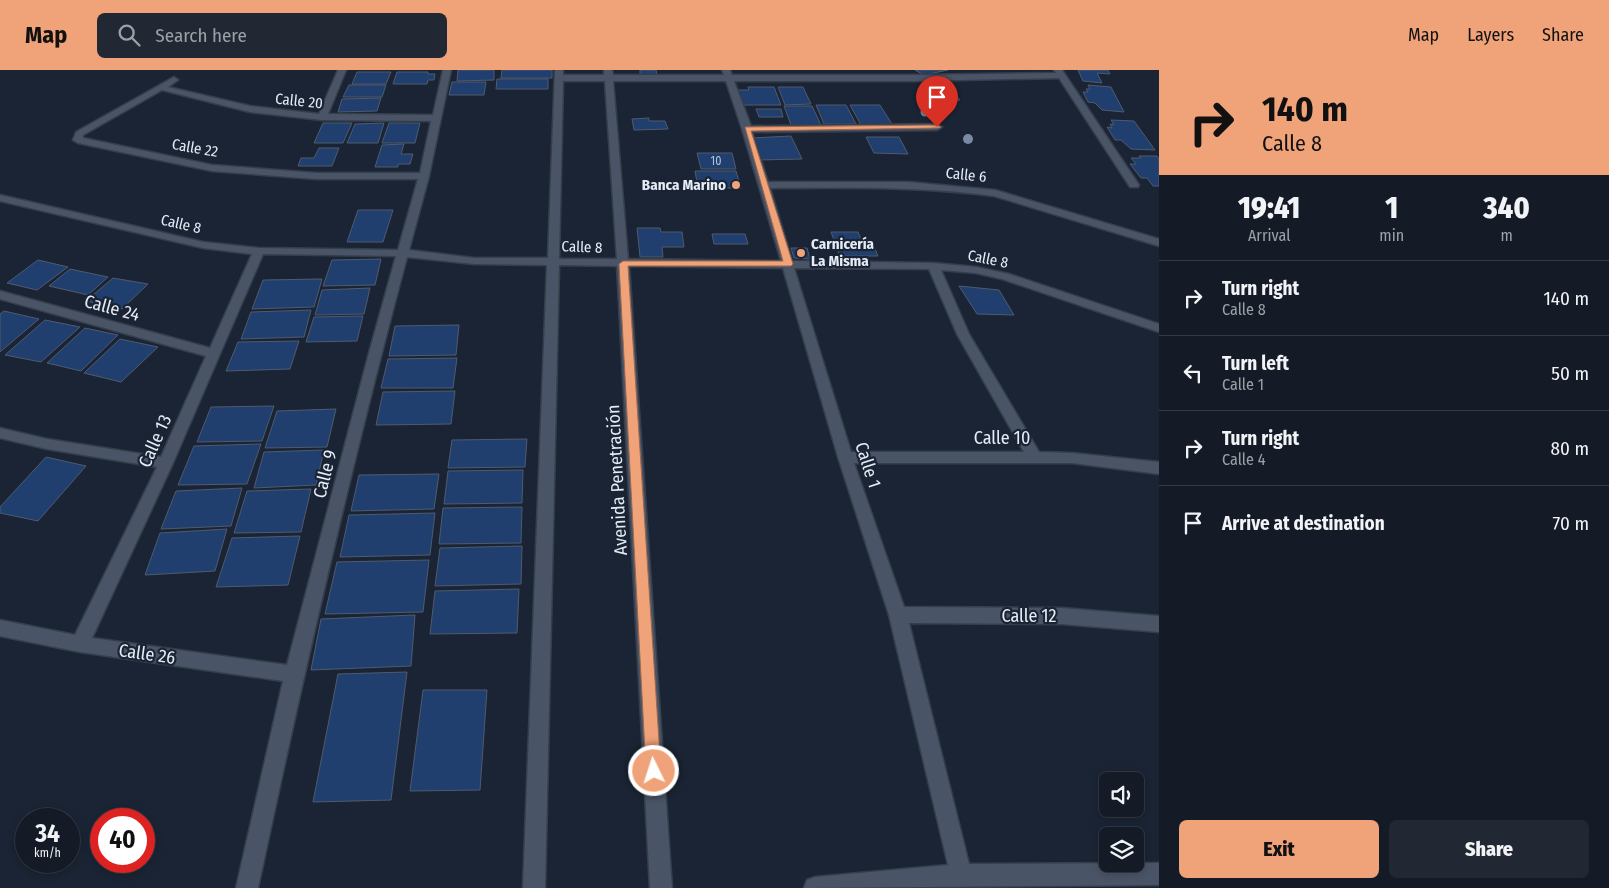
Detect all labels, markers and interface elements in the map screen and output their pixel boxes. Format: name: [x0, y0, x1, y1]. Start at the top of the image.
search box: [97, 13, 447, 58]
text: Map: [25, 21, 67, 49]
icon: search: [115, 21, 143, 49]
text: Search here: [155, 24, 247, 47]
text: Map: [1408, 24, 1439, 46]
text: Layers: [1467, 24, 1514, 46]
text: Share: [1542, 24, 1584, 46]
pin: [916, 76, 958, 127]
icon: arrive: [923, 83, 951, 111]
text: 140 m: [1262, 88, 1348, 130]
street label: Calle 20: [274, 90, 324, 112]
icon: right: [1179, 90, 1244, 155]
text: Calle 8: [1262, 130, 1322, 157]
street label: Calle 22: [170, 135, 220, 161]
house number: 10: [711, 154, 721, 168]
street label: Calle 6: [945, 164, 987, 186]
place label: Banca Marino: [642, 176, 726, 194]
marker: Banca Marino: [730, 179, 742, 191]
text: 19:41: [1238, 190, 1300, 226]
text: 1: [1385, 190, 1398, 226]
text: 340: [1483, 190, 1530, 226]
street label: Calle 8: [159, 211, 203, 237]
text: Arrival: [1248, 226, 1290, 245]
text: min: [1379, 226, 1404, 245]
text: m: [1500, 226, 1513, 245]
place label: Carnicería La Misma: [811, 235, 875, 270]
street label: Calle 8: [561, 237, 603, 257]
street label: Calle 8: [966, 246, 1010, 272]
marker: Carnicería La Misma: [795, 247, 807, 259]
text: Turn right: [1222, 277, 1299, 300]
icon: right: [1179, 284, 1207, 312]
text: 140 m: [1543, 287, 1589, 310]
street label: Calle 24: [82, 290, 142, 326]
text: Calle 8: [1222, 300, 1266, 319]
text: Turn left: [1222, 352, 1289, 375]
icon: left: [1179, 359, 1207, 387]
text: 50 m: [1551, 362, 1589, 385]
text: Calle 1: [1222, 375, 1264, 394]
street label: Avenida Penetración: [602, 404, 632, 556]
street label: Calle 13: [134, 411, 176, 471]
street label: Calle 10: [974, 427, 1030, 449]
text: Turn right: [1222, 427, 1299, 450]
icon: right: [1179, 434, 1207, 462]
text: 80 m: [1551, 437, 1589, 460]
street label: Calle 1: [850, 439, 886, 491]
street label: Calle 9: [308, 448, 342, 500]
text: Calle 4: [1222, 450, 1265, 469]
icon: arrive: [1179, 509, 1207, 537]
text: Arrive at destination: [1222, 512, 1385, 535]
text: 70 m: [1553, 512, 1589, 535]
street label: Calle 12: [1001, 605, 1057, 627]
street label: Calle 26: [117, 639, 177, 669]
position arrow: [627, 744, 679, 796]
map controls: [1099, 772, 1144, 872]
button: sound: [1099, 772, 1144, 817]
speed limit sign: 40: [90, 808, 155, 873]
text: 34: [35, 819, 60, 849]
button: Exit: [1179, 820, 1379, 878]
button: Share: [1389, 820, 1589, 878]
button: layers: [1099, 827, 1144, 872]
text: km/h: [34, 846, 61, 860]

